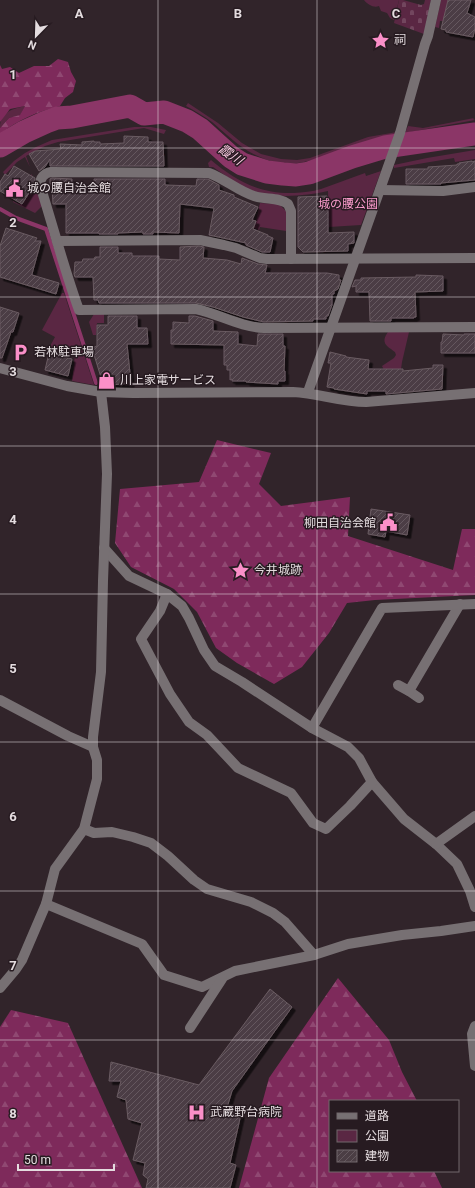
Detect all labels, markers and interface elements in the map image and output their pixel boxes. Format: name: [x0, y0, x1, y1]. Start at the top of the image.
text: A: [75, 6, 84, 21]
text: B: [234, 6, 242, 21]
text: C: [392, 6, 401, 21]
north arrow: [16, 16, 56, 56]
place icon: 祠: [371, 30, 391, 50]
place label: 祠: [394, 33, 406, 47]
text: N: [26, 37, 38, 52]
text: 1: [9, 67, 17, 82]
water label: 霞川: [216, 141, 247, 169]
public building icon: 城の腰自治会館: [4, 178, 24, 198]
place label: 城の腰自治会館: [27, 181, 111, 195]
park label: 城の腰公園: [318, 197, 378, 211]
text: 2: [9, 215, 17, 230]
parking icon: 若林駐車場: [11, 342, 31, 362]
place label: 若林駐車場: [34, 345, 94, 359]
text: 3: [9, 364, 17, 379]
shop icon: 川上家電サービス: [97, 370, 117, 390]
place label: 川上家電サービス: [120, 373, 216, 387]
text: 4: [9, 512, 17, 527]
public building icon: 柳田自治会館: [379, 513, 399, 533]
place label: 柳田自治会館: [304, 516, 376, 530]
place icon: 今井城跡: [231, 560, 251, 580]
place label: 今井城跡: [254, 563, 302, 577]
text: 5: [9, 661, 17, 676]
text: 6: [9, 809, 17, 824]
text: 7: [9, 958, 17, 973]
legend: [329, 1100, 459, 1172]
hospital icon: 武蔵野台病院: [187, 1102, 207, 1122]
place label: 武蔵野台病院: [210, 1105, 282, 1119]
text: 8: [9, 1106, 17, 1121]
text: 道路: [365, 1109, 389, 1123]
text: 公園: [365, 1129, 389, 1143]
scale bar: [18, 1146, 114, 1172]
text: 建物: [365, 1149, 389, 1163]
text: 50 m: [24, 1153, 51, 1167]

